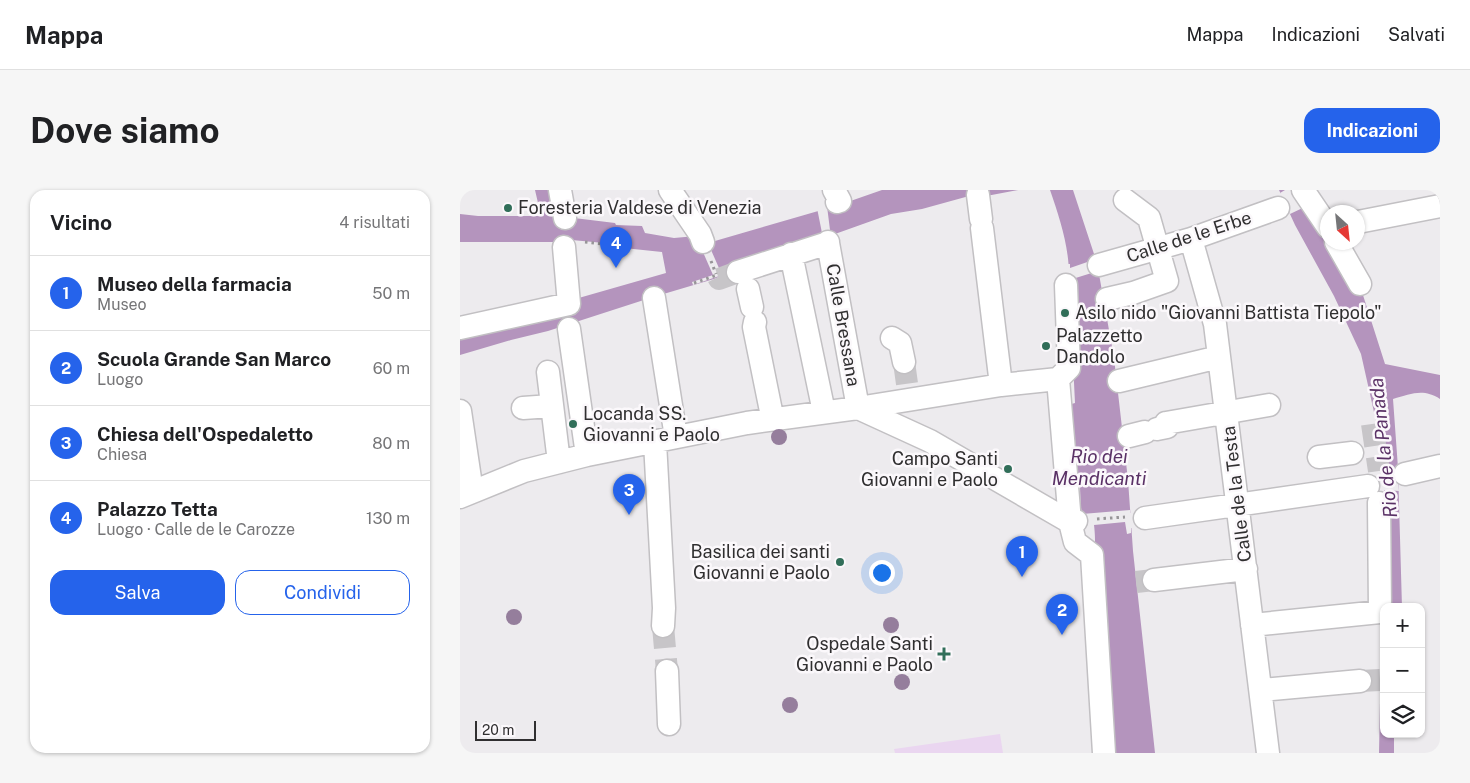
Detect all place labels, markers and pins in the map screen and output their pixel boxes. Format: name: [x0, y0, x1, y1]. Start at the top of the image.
place label: Foresteria Valdese di Venezia: [518, 197, 762, 218]
marker: Foresteria Valdese di Venezia: [502, 202, 514, 214]
pin: 4: [600, 227, 632, 268]
place label: Asilo nido "Giovanni Battista Tiepolo": [1075, 302, 1382, 323]
marker: Asilo nido "Giovanni Battista Tiepolo": [1059, 307, 1071, 319]
place label: Palazzetto Dandolo: [1056, 325, 1143, 367]
marker: Palazzetto Dandolo: [1040, 340, 1052, 352]
place label: Locanda SS. Giovanni e Paolo: [583, 403, 720, 445]
marker: Locanda SS. Giovanni e Paolo: [567, 418, 579, 430]
place label: Campo Santi Giovanni e Paolo: [861, 448, 998, 490]
marker: Campo Santi Giovanni e Paolo: [1002, 463, 1014, 475]
pin: 3: [613, 474, 645, 515]
pin: 1: [1006, 536, 1038, 577]
place label: Basilica dei santi Giovanni e Paolo: [690, 541, 830, 583]
marker: Basilica dei santi Giovanni e Paolo: [834, 556, 846, 568]
pin: 2: [1046, 594, 1078, 635]
place label: Ospedale Santi Giovanni e Paolo: [796, 633, 933, 675]
marker: Ospedale Santi Giovanni e Paolo: [937, 647, 951, 661]

